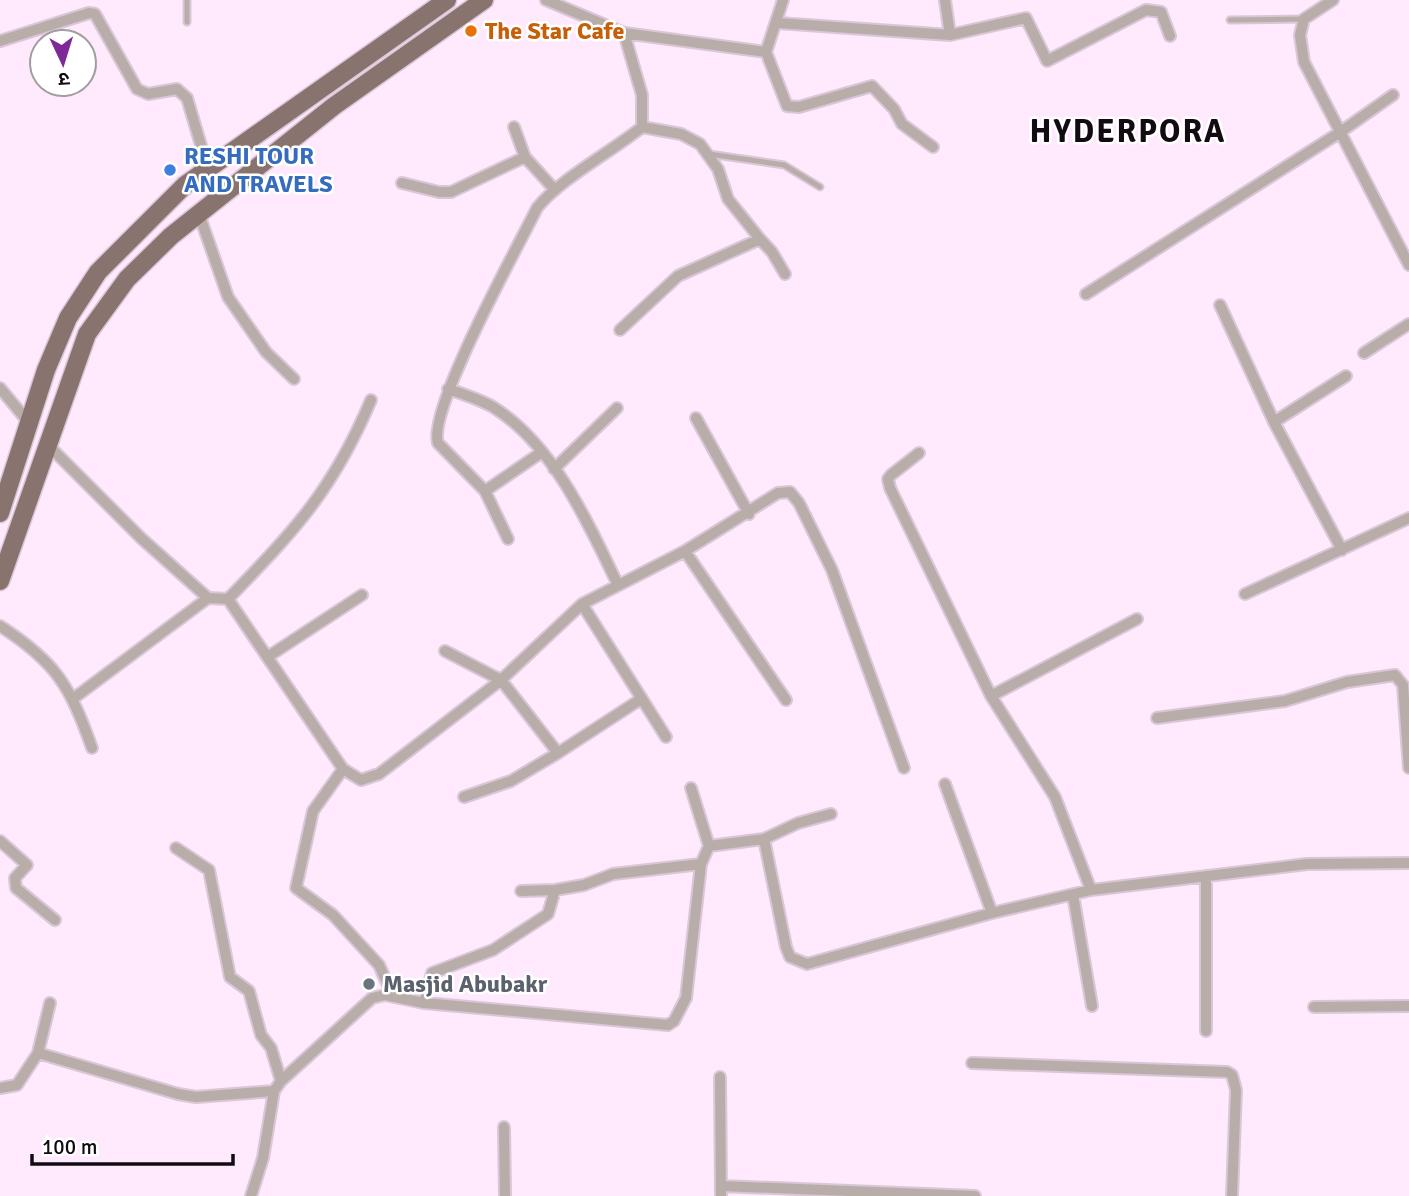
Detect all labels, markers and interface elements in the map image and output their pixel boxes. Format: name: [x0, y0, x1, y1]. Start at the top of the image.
place label: The Star Cafe: [485, 16, 624, 46]
marker: The Star Cafe: [463, 23, 479, 39]
north arrow: [28, 28, 98, 98]
text: उ: [57, 67, 71, 91]
district label: HYDERPORA: [1030, 112, 1226, 151]
place label: RESHI TOUR AND TRAVELS: [184, 141, 333, 199]
marker: RESHI TOUR AND TRAVELS: [162, 162, 178, 178]
place label: Masjid Abubakr: [383, 969, 548, 999]
marker: Masjid Abubakr: [361, 976, 377, 992]
scale bar: [32, 1122, 233, 1166]
text: 100 m: [42, 1134, 97, 1160]

